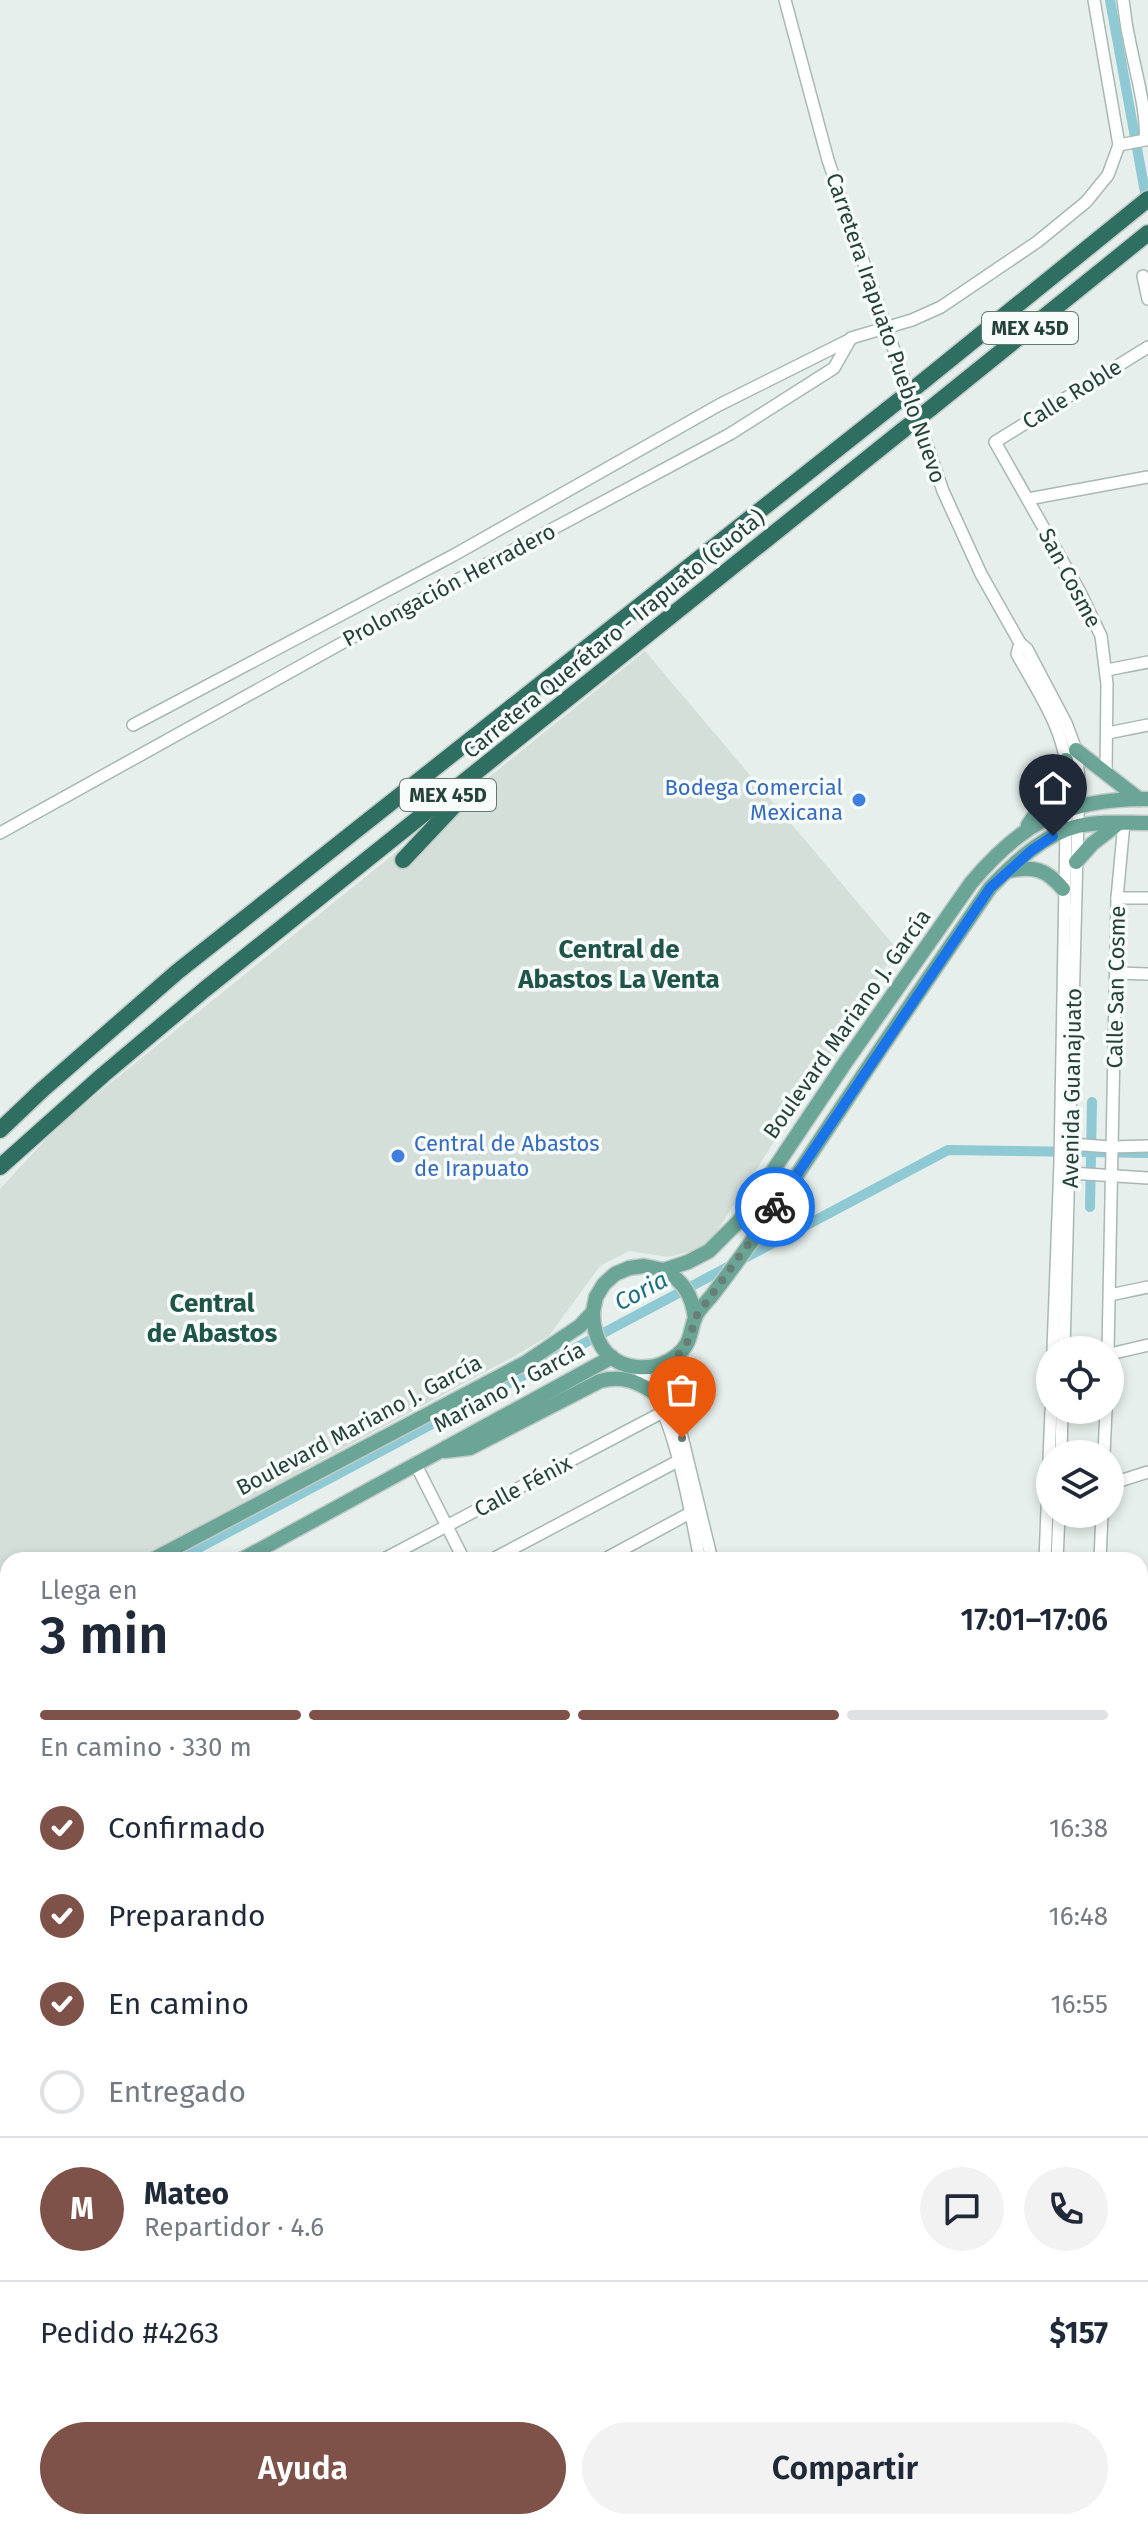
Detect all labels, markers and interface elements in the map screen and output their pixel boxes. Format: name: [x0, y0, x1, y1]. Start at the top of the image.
street label: Carretera Irapuato Pueblo Nuevo: [820, 169, 952, 487]
road number: MEX 45D: [982, 312, 1078, 344]
street label: Calle Roble: [1017, 353, 1127, 435]
street label: Carretera Querétaro - Irapuato (Cuota): [458, 504, 770, 764]
street label: Prolongación Herradero: [338, 517, 560, 653]
street label: San Cosme: [1033, 524, 1107, 632]
pin: [1019, 754, 1087, 836]
icon: home: [1031, 766, 1075, 810]
place label: Bodega Comercial Mexicana: [664, 774, 843, 826]
road number: MEX 45D: [400, 779, 496, 811]
marker: Bodega Comercial Mexicana: [850, 791, 868, 809]
street label: Boulevard Mariano J. García: [757, 904, 937, 1144]
street label: Calle San Cosme: [1101, 905, 1131, 1069]
district label: Central de Abastos La Venta: [517, 934, 720, 995]
street label: Avenida Guanajuato: [1057, 988, 1087, 1188]
place label: Central de Abastos de Irapuato: [414, 1130, 600, 1182]
marker: Central de Abastos de Irapuato: [389, 1147, 407, 1165]
courier: [735, 1167, 815, 1247]
icon: bike: [753, 1185, 797, 1229]
water label: Coria: [610, 1265, 672, 1317]
district label: Central de Abastos: [147, 1288, 278, 1349]
street label: Mariano J. García: [429, 1336, 589, 1438]
map controls: [1036, 1336, 1124, 1528]
button: locate: [1036, 1336, 1124, 1424]
street label: Boulevard Mariano J. García: [232, 1349, 486, 1501]
pin: [648, 1356, 716, 1438]
icon: bag: [660, 1368, 704, 1412]
button: layers: [1036, 1440, 1124, 1528]
street label: Calle Fénix: [470, 1449, 577, 1523]
text: Llega en: [40, 1575, 138, 1606]
text: 17:01–17:06: [961, 1602, 1108, 1638]
text: 3 min: [40, 1604, 168, 1667]
text: En camino · 330 m: [40, 1732, 252, 1763]
icon: check: [40, 1806, 84, 1850]
text: Confirmado: [108, 1810, 266, 1846]
text: 16:38: [1049, 1813, 1108, 1844]
icon: check: [40, 1894, 84, 1938]
text: Preparando: [108, 1898, 266, 1934]
text: 16:48: [1049, 1901, 1108, 1932]
icon: check: [40, 1982, 84, 2026]
text: En camino: [108, 1986, 249, 2022]
text: 16:55: [1051, 1989, 1108, 2020]
text: Entregado: [108, 2074, 246, 2110]
button: chat: [920, 2167, 1004, 2251]
button: phone: [1024, 2167, 1108, 2251]
text: Mateo: [144, 2176, 229, 2212]
text: M: [70, 2191, 94, 2227]
text: Repartidor · 4.6: [144, 2212, 324, 2243]
text: Pedido #4263: [40, 2315, 219, 2351]
text: $157: [1049, 2315, 1108, 2351]
button: Ayuda: [40, 2422, 566, 2514]
button: Compartir: [582, 2422, 1108, 2514]

